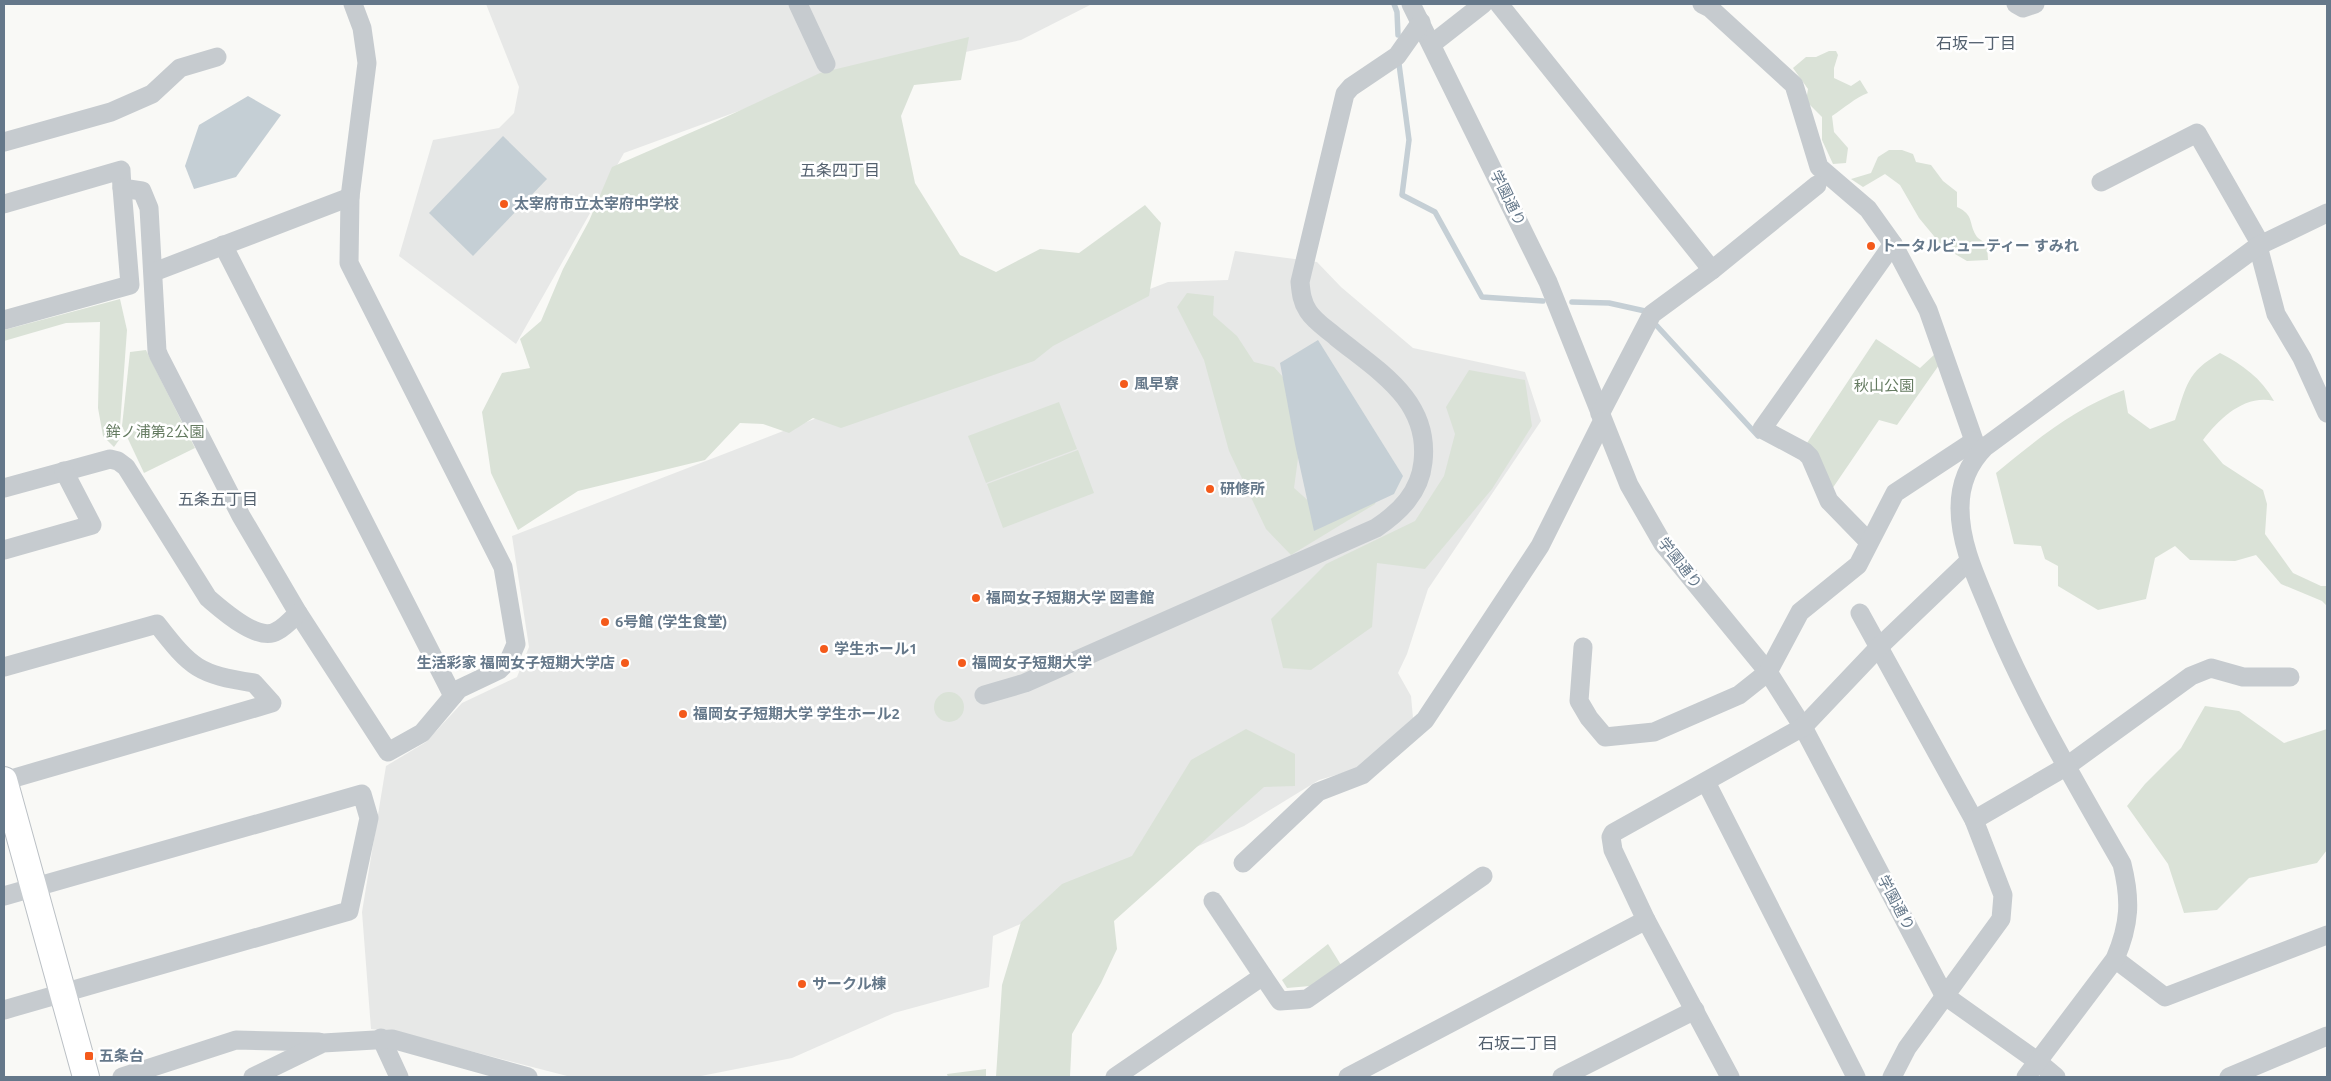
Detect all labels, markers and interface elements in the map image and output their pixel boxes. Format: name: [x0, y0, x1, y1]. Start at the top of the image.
district label: 石坂一丁目: [1936, 34, 2016, 52]
district label: 五条四丁目: [800, 161, 880, 179]
street label: 学園通り: [1488, 167, 1529, 228]
place label: 太宰府市立太宰府中学校: [514, 195, 679, 212]
marker: 太宰府市立太宰府中学校: [498, 198, 510, 210]
place label: トータルビューティー すみれ: [1881, 237, 2079, 254]
marker: トータルビューティー すみれ: [1865, 240, 1877, 252]
place label: 風早寮: [1134, 375, 1179, 392]
park label: 秋山公園: [1854, 377, 1914, 394]
marker: 風早寮: [1118, 378, 1130, 390]
park label: 鉾ノ浦第2公園: [106, 423, 204, 440]
place label: 研修所: [1220, 480, 1265, 497]
marker: 研修所: [1204, 483, 1216, 495]
district label: 五条五丁目: [178, 490, 258, 508]
street label: 学園通り: [1655, 534, 1706, 592]
place label: 福岡女子短期大学 図書館: [985, 589, 1155, 606]
marker: 福岡女子短期大学 図書館: [970, 592, 982, 604]
place label: 6号館 (学生食堂): [615, 613, 727, 630]
marker: 6号館 (学生食堂): [599, 616, 611, 628]
place label: 学生ホール1: [834, 640, 917, 657]
marker: 学生ホール1: [818, 643, 830, 655]
place label: 生活彩家 福岡女子短期大学店: [416, 654, 615, 671]
place label: 福岡女子短期大学: [971, 654, 1092, 671]
marker: 生活彩家 福岡女子短期大学店: [619, 657, 631, 669]
marker: 福岡女子短期大学: [956, 657, 968, 669]
place label: 福岡女子短期大学 学生ホール2: [692, 705, 900, 722]
marker: 福岡女子短期大学 学生ホール2: [677, 708, 689, 720]
street label: 学園通り: [1875, 872, 1918, 933]
place label: サークル棟: [812, 975, 887, 992]
marker: サークル棟: [796, 978, 808, 990]
district label: 石坂二丁目: [1478, 1034, 1558, 1052]
place label: 五条台: [99, 1047, 144, 1064]
marker: 五条台: [83, 1050, 95, 1062]

